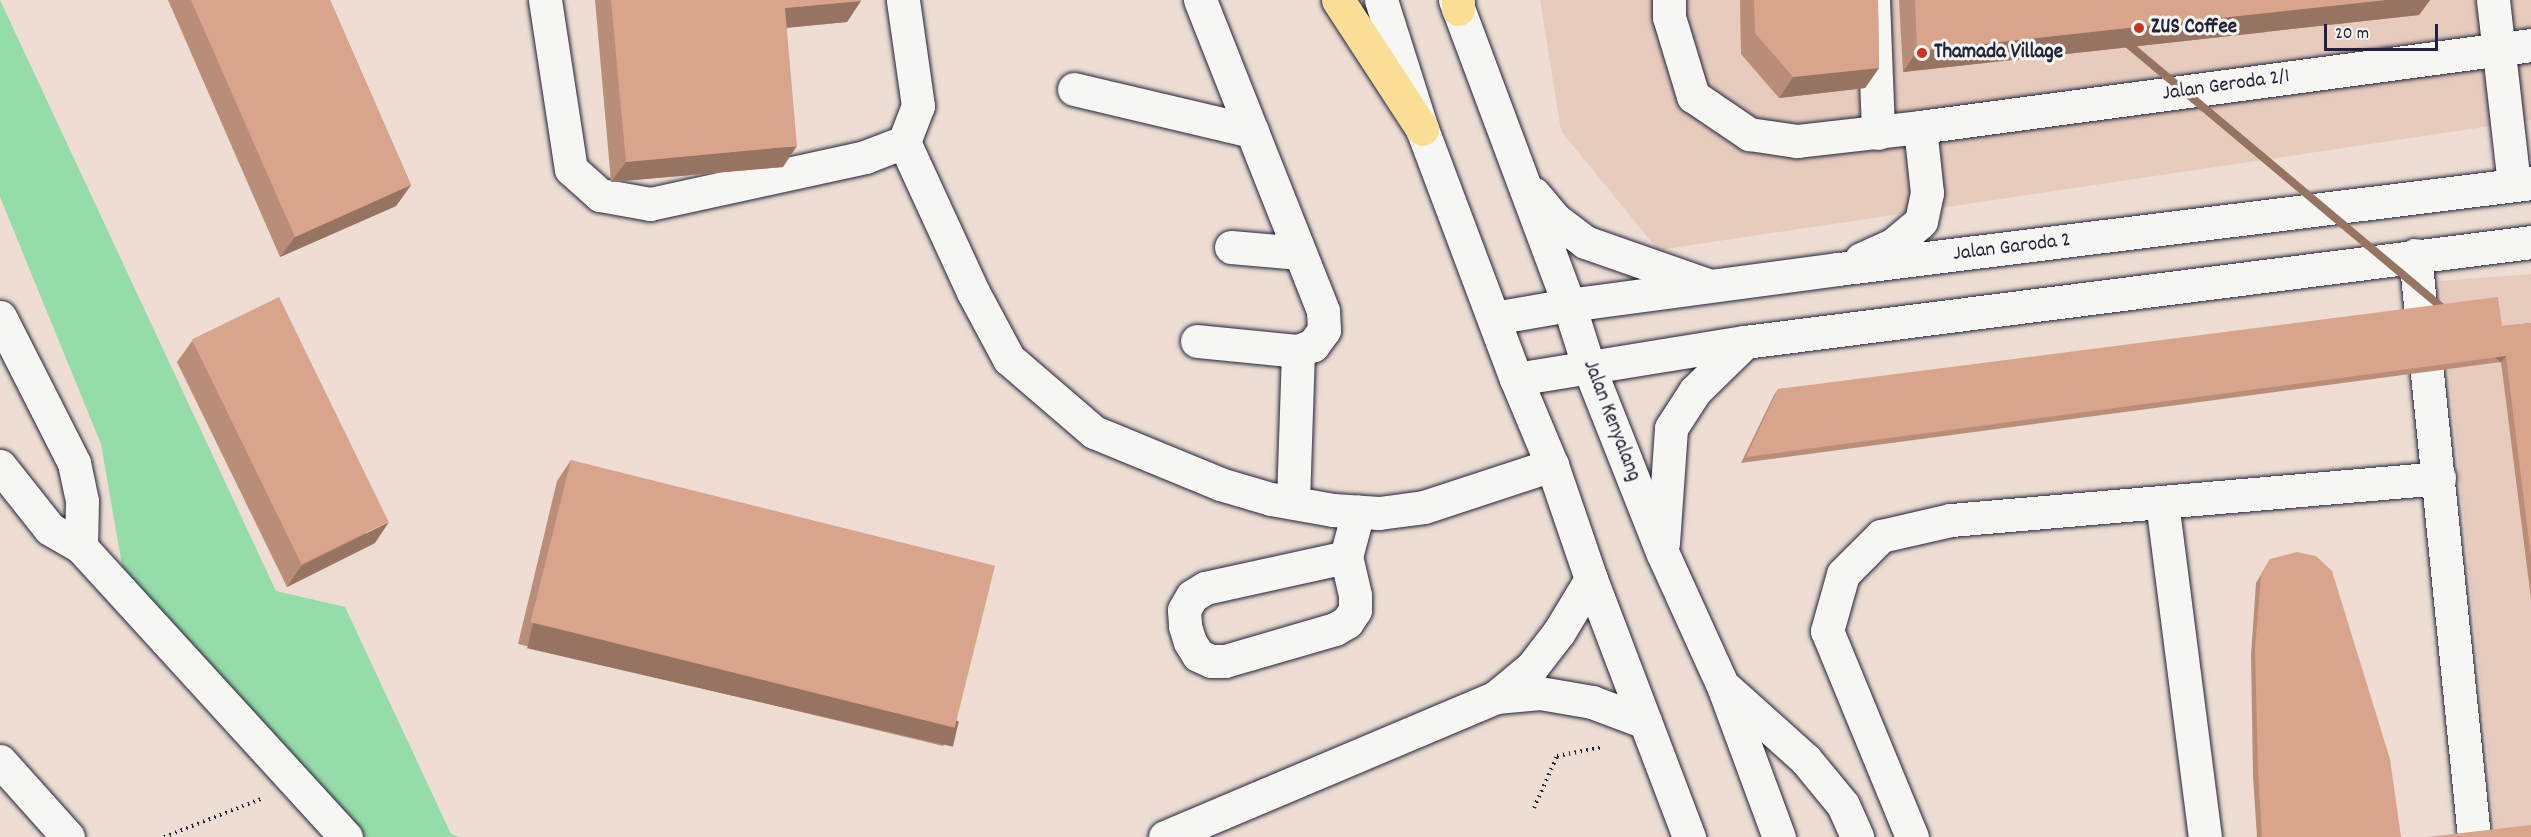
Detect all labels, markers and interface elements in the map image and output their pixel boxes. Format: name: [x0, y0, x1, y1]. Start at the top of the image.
scale bar: [2327, 12, 2441, 50]
place label: ZUS Coffee: [2151, 15, 2237, 41]
marker: ZUS Coffee: [2132, 21, 2146, 35]
text: 20 m: [2335, 22, 2369, 47]
place label: Thamada Village: [1934, 40, 2063, 66]
marker: Thamada Village: [1915, 46, 1929, 60]
street label: Jalan Geroda 2/1: [2161, 65, 2291, 107]
street label: Jalan Garoda 2: [1952, 228, 2072, 268]
street label: Jalan Kenyalang: [1576, 357, 1646, 485]

